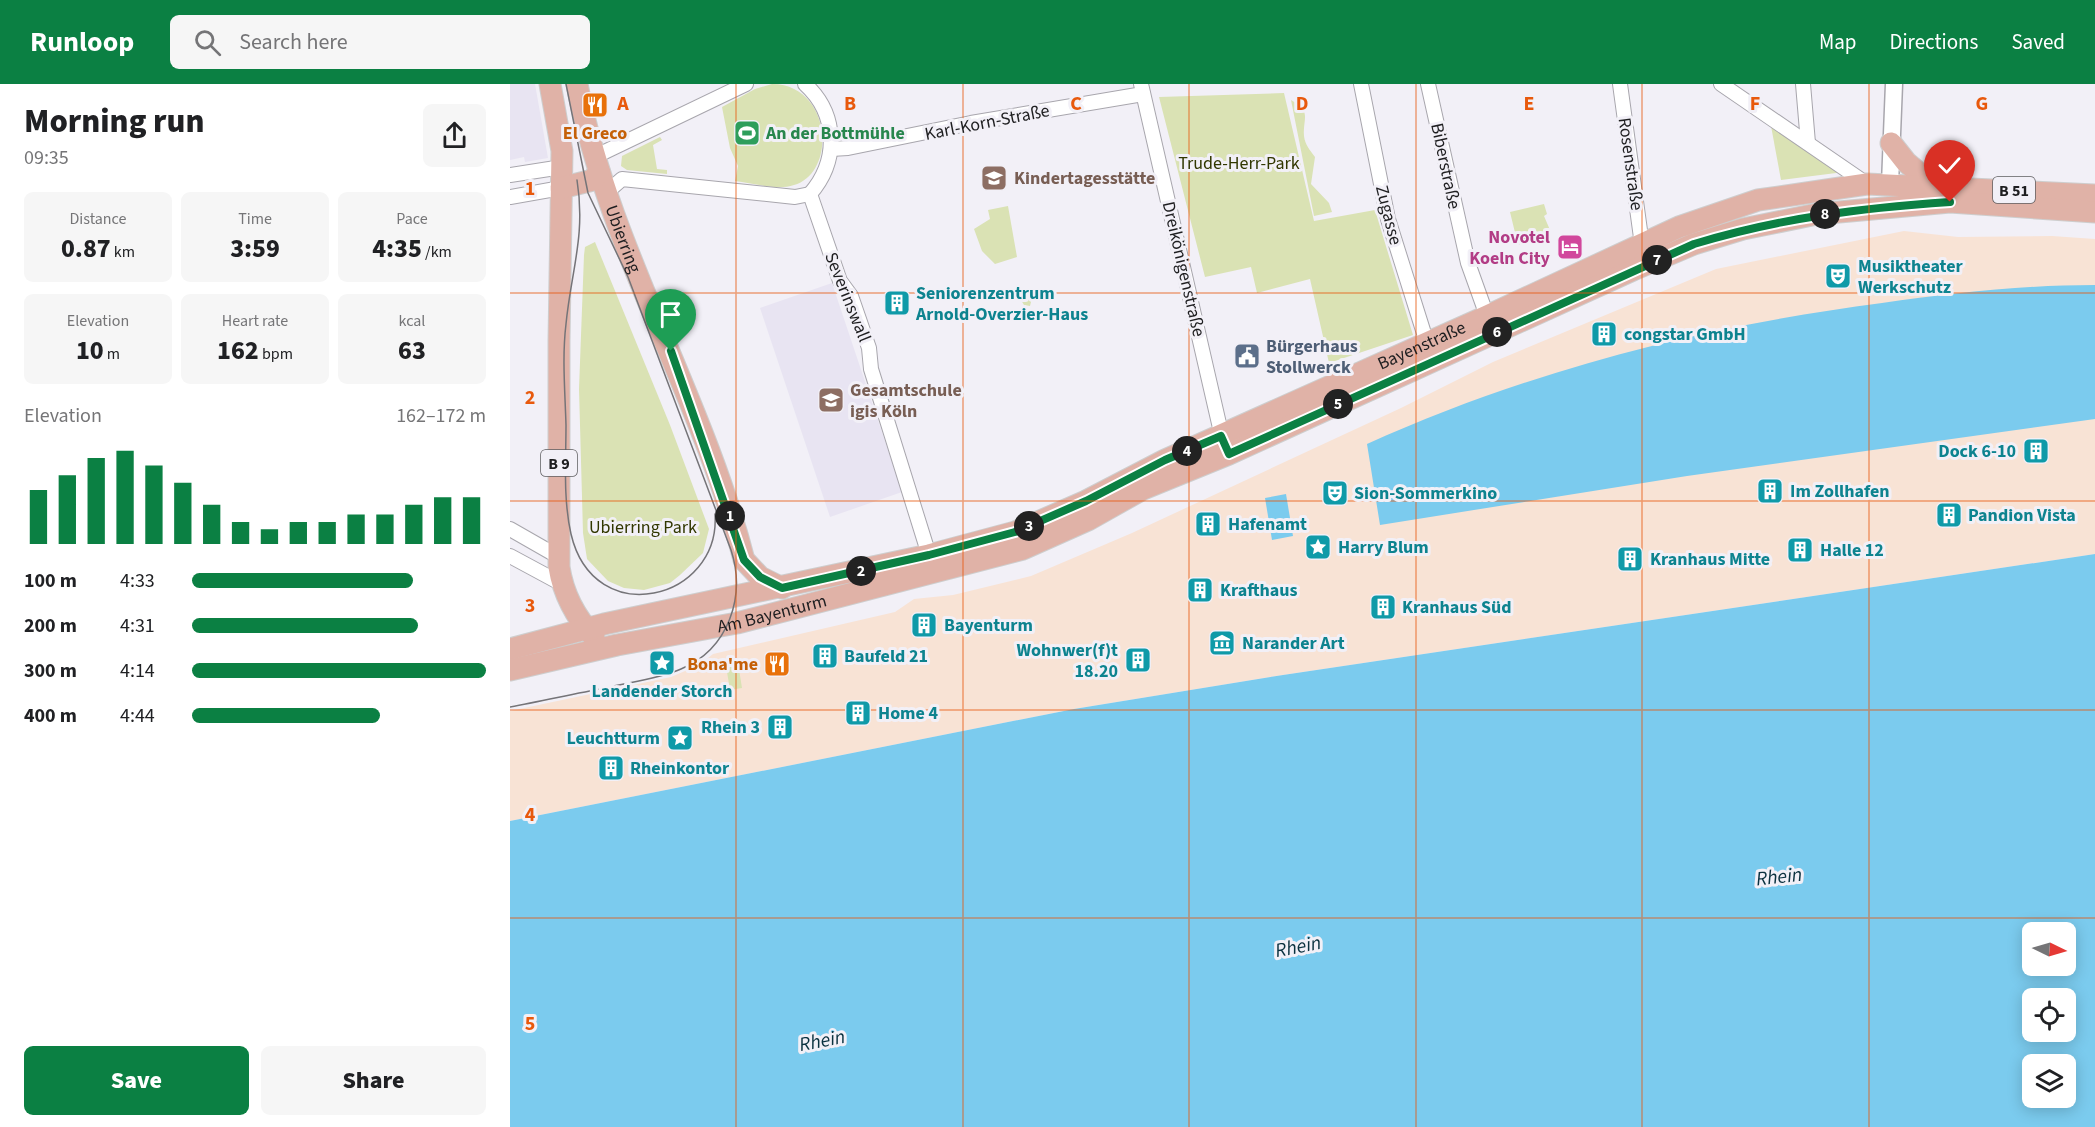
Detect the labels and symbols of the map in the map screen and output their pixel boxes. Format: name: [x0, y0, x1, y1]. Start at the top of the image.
restaurant icon: El Greco: [580, 90, 610, 120]
text: A: [616, 90, 629, 118]
text: B: [844, 90, 856, 118]
text: C: [1070, 90, 1082, 118]
text: D: [1296, 90, 1308, 118]
text: E: [1524, 90, 1534, 118]
text: F: [1750, 90, 1760, 118]
text: G: [1976, 90, 1988, 118]
street label: Karl-Korn-Straße: [922, 98, 1052, 147]
street label: Rosenstraße: [1612, 116, 1649, 212]
sports icon: An der Bottmühle: [732, 118, 762, 148]
place label: El Greco: [563, 121, 627, 146]
place label: An der Bottmühle: [765, 121, 905, 146]
street label: Biberstraße: [1424, 121, 1467, 212]
pin: [1924, 140, 1975, 202]
park label: Trude-Herr-Park: [1178, 151, 1300, 176]
school or university icon: Kindertagesstätte: [979, 163, 1009, 193]
place label: Kindertagesstätte: [1014, 166, 1155, 191]
text: 1: [525, 175, 535, 203]
road number: B 51: [1993, 177, 2035, 203]
street label: Zugasse: [1369, 183, 1408, 248]
street label: Dreikönigenstraße: [1156, 199, 1211, 339]
pin: 8: [1810, 199, 1840, 229]
street label: Ubierring: [599, 202, 647, 277]
place label: Novotel Koeln City: [1469, 225, 1551, 271]
hotel icon: Novotel Koeln City: [1555, 232, 1585, 262]
pin: 7: [1642, 245, 1672, 275]
street label: Severinswall: [818, 248, 877, 346]
place label: Musiktheater Werkschutz: [1858, 254, 1963, 300]
theatre icon: Musiktheater Werkschutz: [1823, 261, 1853, 291]
place label: Seniorenzentrum Arnold-Overzier-Haus: [915, 281, 1088, 327]
building icon: Seniorenzentrum Arnold-Overzier-Haus: [882, 288, 912, 318]
pin: [645, 289, 696, 351]
street label: Bayenstraße: [1374, 315, 1470, 376]
pin: 6: [1482, 317, 1512, 347]
building icon: congstar GmbH: [1589, 319, 1619, 349]
place label: congstar GmbH: [1624, 322, 1746, 347]
place label: Bürgerhaus Stollwerck: [1266, 334, 1358, 380]
public building icon: Bürgerhaus Stollwerck: [1232, 341, 1262, 371]
place label: Gesamtschule igis Köln: [850, 378, 962, 424]
text: 2: [525, 384, 535, 412]
school or university icon: Gesamtschule igis Köln: [816, 385, 846, 415]
pin: 5: [1323, 389, 1353, 419]
pin: 4: [1172, 436, 1202, 466]
building icon: Dock 6-10: [2021, 436, 2051, 466]
place label: Dock 6-10: [1938, 439, 2016, 464]
road number: B 9: [541, 450, 577, 476]
building icon: Im Zollhafen: [1755, 476, 1785, 506]
theatre icon: Sion-Sommerkino: [1320, 478, 1350, 508]
place label: Im Zollhafen: [1790, 479, 1890, 504]
place label: Sion-Sommerkino: [1354, 481, 1497, 506]
building icon: Pandion Vista: [1934, 500, 1964, 530]
pin: 1: [715, 501, 745, 531]
place label: Pandion Vista: [1968, 503, 2076, 528]
building icon: Hafenamt: [1193, 509, 1223, 539]
pin: 3: [1014, 511, 1044, 541]
place label: Hafenamt: [1228, 512, 1307, 537]
park label: Ubierring Park: [589, 515, 697, 540]
place icon: Harry Blum: [1303, 532, 1333, 562]
place label: Harry Blum: [1338, 535, 1429, 560]
building icon: Halle 12: [1785, 535, 1815, 565]
place label: Halle 12: [1820, 538, 1884, 563]
building icon: Kranhaus Mitte: [1615, 544, 1645, 574]
place label: Kranhaus Mitte: [1650, 547, 1770, 572]
pin: 2: [846, 556, 876, 586]
building icon: Krafthaus: [1185, 575, 1215, 605]
place label: Krafthaus: [1220, 578, 1298, 603]
street label: Am Bayenturm: [715, 588, 830, 639]
text: 3: [525, 592, 535, 620]
building icon: Kranhaus Süd: [1368, 592, 1398, 622]
place label: Kranhaus Süd: [1402, 595, 1512, 620]
building icon: Bayenturm: [909, 610, 939, 640]
place label: Bayenturm: [944, 613, 1033, 638]
museum icon: Narander Art: [1207, 628, 1237, 658]
place label: Narander Art: [1242, 631, 1345, 656]
place label: Wohnwer(f)t 18.20: [1016, 638, 1118, 684]
building icon: Baufeld 21: [810, 641, 840, 671]
place label: Baufeld 21: [844, 644, 928, 669]
building icon: Wohnwer(f)t 18.20: [1123, 645, 1153, 675]
place icon: Landender Storch: [647, 648, 677, 678]
restaurant icon: Bona'me: [762, 649, 792, 679]
place label: Bona'me: [687, 652, 758, 677]
place label: Landender Storch: [591, 679, 733, 704]
building icon: Home 4: [843, 698, 873, 728]
place label: Home 4: [878, 701, 938, 726]
building icon: Rhein 3: [765, 712, 795, 742]
place label: Rhein 3: [701, 715, 760, 740]
place icon: Leuchtturm: [665, 723, 695, 753]
place label: Leuchtturm: [566, 726, 660, 751]
building icon: Rheinkontor: [596, 753, 626, 783]
place label: Rheinkontor: [630, 756, 730, 781]
text: 4: [525, 801, 536, 829]
water label: Rhein: [1755, 861, 1804, 893]
north arrow: [2022, 922, 2076, 976]
water label: Rhein: [1273, 929, 1324, 965]
text: 5: [525, 1010, 535, 1038]
water label: Rhein: [797, 1023, 848, 1059]

